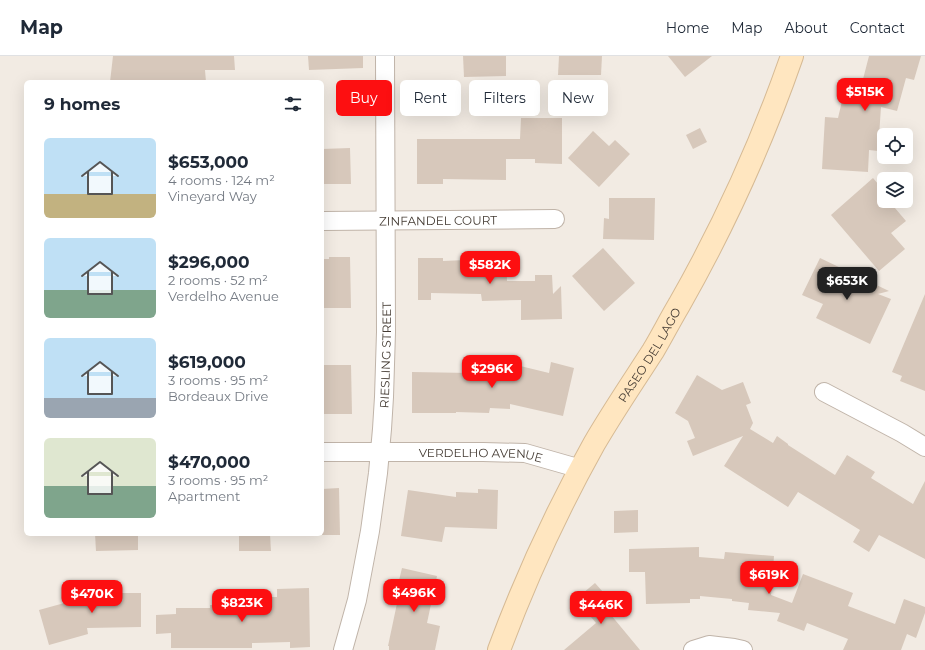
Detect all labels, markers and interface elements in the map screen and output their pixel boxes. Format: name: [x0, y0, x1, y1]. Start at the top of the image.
text: Map: [20, 16, 63, 39]
text: Home: [666, 19, 709, 37]
text: Map: [731, 19, 762, 37]
text: About: [784, 19, 828, 37]
text: Contact: [850, 19, 905, 37]
pin: $515K: [837, 78, 893, 112]
chip: Buy: [336, 80, 392, 116]
chip: Rent: [400, 80, 461, 116]
chip: Filters: [469, 80, 540, 116]
chip: New: [548, 80, 608, 116]
text: $515K: [846, 83, 884, 99]
icon: filters: [282, 93, 304, 115]
text: 9 homes: [44, 94, 120, 114]
map controls: [877, 128, 913, 208]
button: locate: [877, 128, 913, 164]
text: $653,000: [168, 152, 249, 172]
icon: home: [76, 154, 124, 202]
text: 4 rooms · 124 m²: [168, 172, 275, 188]
button: layers: [877, 172, 913, 208]
text: Vineyard Way: [168, 188, 257, 204]
street label: ZINFANDEL COURT: [379, 212, 497, 228]
pin: $582K: [462, 251, 518, 285]
text: $296,000: [168, 252, 250, 272]
icon: home: [76, 254, 124, 302]
text: $582K: [469, 256, 511, 272]
pin: $653K: [819, 267, 875, 301]
text: 2 rooms · 52 m²: [168, 272, 268, 288]
text: $653K: [826, 272, 868, 288]
text: Verdelho Avenue: [168, 288, 279, 304]
street label: RIESLING STREET: [376, 302, 394, 409]
street label: PASEO DEL LAGO: [614, 305, 684, 405]
text: $619,000: [168, 352, 246, 372]
icon: home: [76, 354, 124, 402]
pin: $296K: [464, 355, 520, 389]
text: $296K: [471, 360, 513, 376]
text: 3 rooms · 95 m²: [168, 372, 268, 388]
text: Bordeaux Drive: [168, 388, 268, 404]
street label: VERDELHO AVENUE: [419, 444, 545, 465]
text: $470,000: [168, 452, 250, 472]
icon: home: [76, 454, 124, 502]
text: 3 rooms · 95 m²: [168, 472, 268, 488]
text: Apartment: [168, 488, 240, 504]
pin: $619K: [741, 561, 797, 595]
text: $619K: [749, 566, 789, 582]
pin: $496K: [386, 579, 442, 613]
pin: $470K: [64, 580, 120, 614]
text: $496K: [392, 584, 436, 600]
text: $470K: [70, 585, 114, 601]
pin: $823K: [214, 589, 270, 623]
pin: $446K: [573, 591, 629, 625]
text: $823K: [221, 594, 263, 610]
text: $446K: [579, 596, 623, 612]

